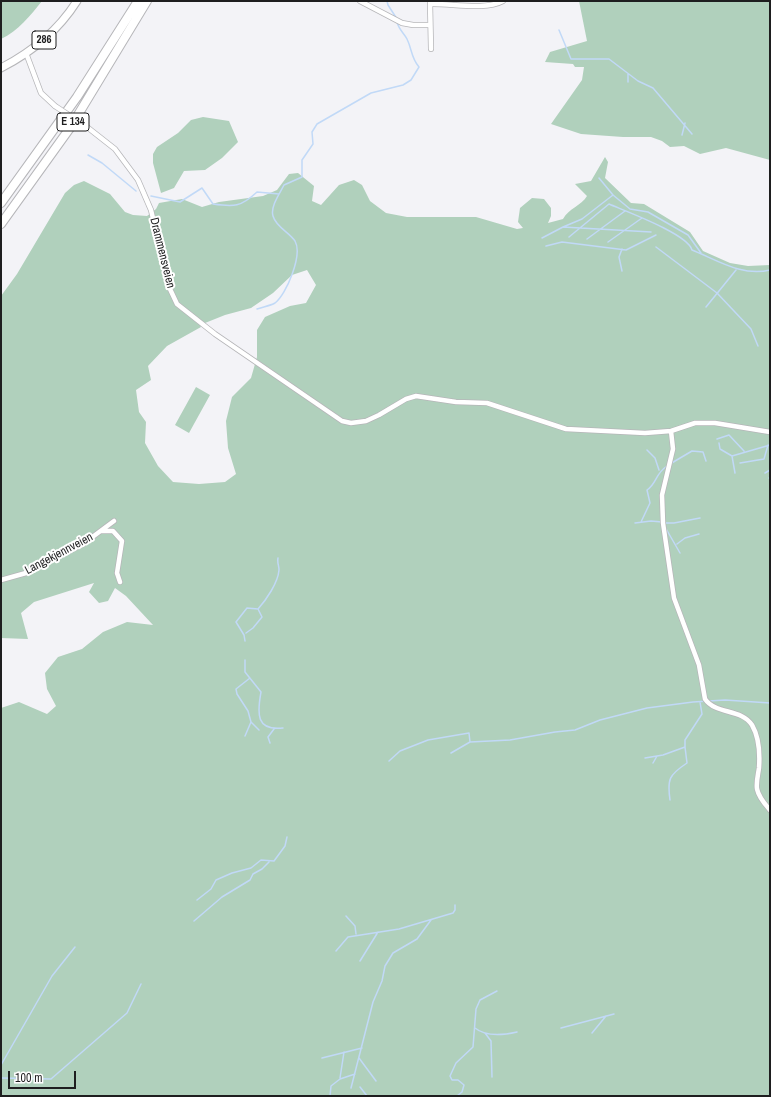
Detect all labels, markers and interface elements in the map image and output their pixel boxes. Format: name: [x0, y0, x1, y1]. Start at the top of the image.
road number: 286: [32, 31, 56, 49]
road number: E 134: [57, 113, 89, 131]
street label: Drammensveien: [146, 216, 178, 290]
street label: Langekjennveien: [23, 530, 95, 578]
scale bar: [10, 1063, 78, 1089]
text: 100 m: [15, 1070, 42, 1086]

